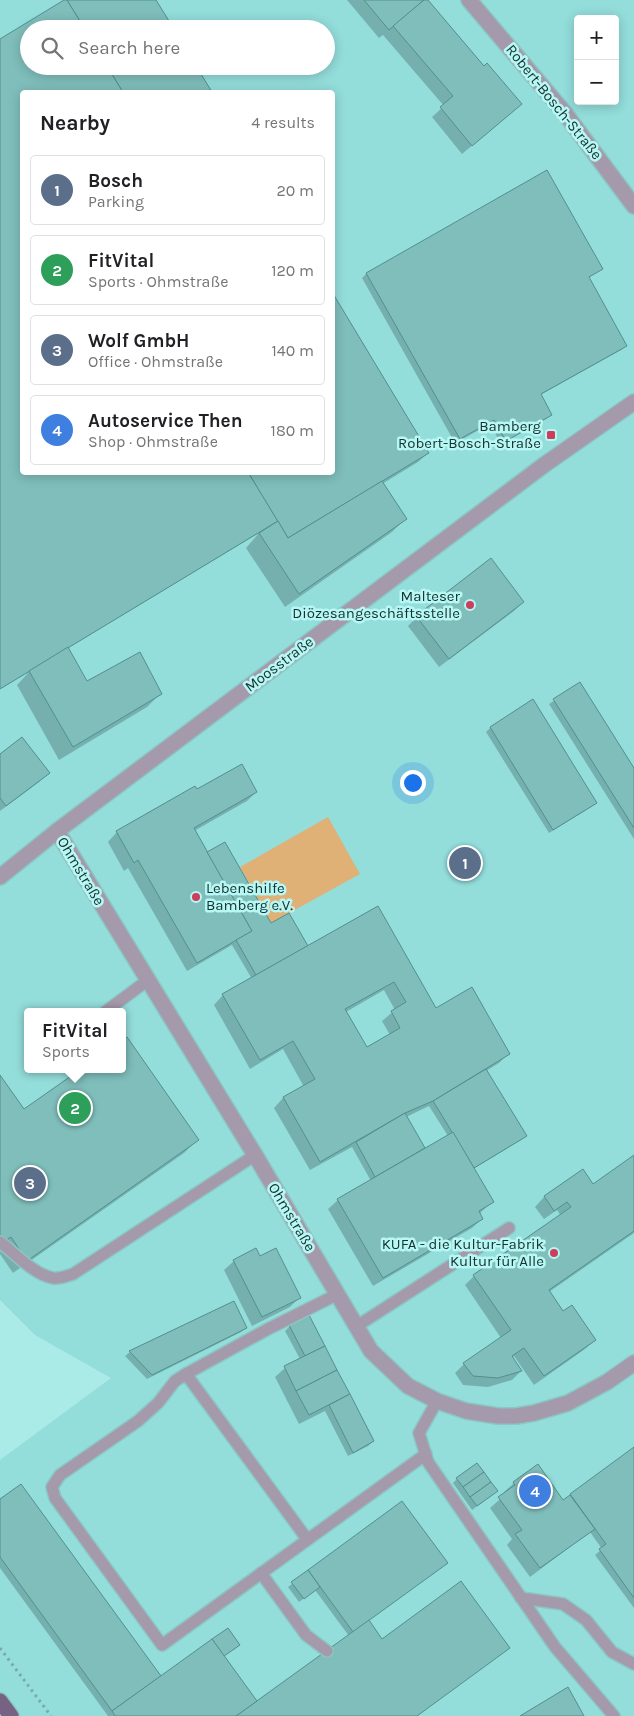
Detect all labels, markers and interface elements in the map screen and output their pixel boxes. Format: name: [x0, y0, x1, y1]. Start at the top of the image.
map controls: [574, 15, 619, 105]
button: +: [574, 15, 619, 60]
search box: [20, 20, 335, 75]
icon: search: [38, 34, 66, 62]
text: Search here: [78, 37, 180, 59]
street label: Robert-Bosch-Straße: [502, 41, 606, 163]
button: −: [574, 60, 619, 105]
text: Nearby: [40, 111, 110, 135]
text: 4 results: [251, 113, 315, 132]
text: Bosch: [88, 170, 143, 192]
text: 1: [54, 181, 60, 200]
text: 20 m: [276, 181, 314, 200]
text: Parking: [88, 192, 144, 211]
text: FitVital: [88, 250, 154, 272]
text: 2: [52, 261, 62, 280]
text: 120 m: [271, 261, 314, 280]
text: Sports · Ohmstraße: [88, 272, 228, 291]
text: Wolf GmbH: [88, 330, 190, 352]
text: 3: [52, 341, 62, 360]
text: 140 m: [272, 341, 314, 360]
text: Office · Ohmstraße: [88, 352, 223, 371]
text: Autoservice Then: [88, 410, 242, 432]
place label: Bamberg Robert-Bosch-Straße: [398, 417, 542, 452]
text: 4: [52, 421, 62, 440]
text: 180 m: [271, 421, 314, 440]
marker: Bamberg Robert-Bosch-Straße: [545, 429, 557, 441]
text: Shop · Ohmstraße: [88, 432, 218, 451]
place label: Malteser Diözesangeschäftsstelle: [292, 587, 461, 622]
marker: Malteser Diözesangeschäftsstelle: [464, 599, 476, 611]
street label: Moosstraße: [241, 632, 317, 696]
your location: [400, 770, 426, 796]
street label: Ohmstraße: [53, 833, 109, 909]
pin: 1: [449, 844, 481, 882]
place label: Lebenshilfe Bamberg e.V.: [206, 879, 293, 914]
marker: Lebenshilfe Bamberg e.V.: [190, 891, 202, 903]
popup: [24, 1008, 126, 1073]
text: FitVital: [42, 1020, 108, 1042]
text: Sports: [42, 1042, 90, 1061]
pin: 2: [59, 1089, 91, 1127]
pin: 3: [14, 1164, 46, 1202]
street label: Ohmstraße: [264, 1179, 320, 1255]
place label: KUFA - die Kultur-Fabrik Kultur für Alle: [382, 1235, 544, 1270]
marker: KUFA - die Kultur-Fabrik Kultur für Alle: [548, 1247, 560, 1259]
pin: 4: [519, 1472, 551, 1510]

